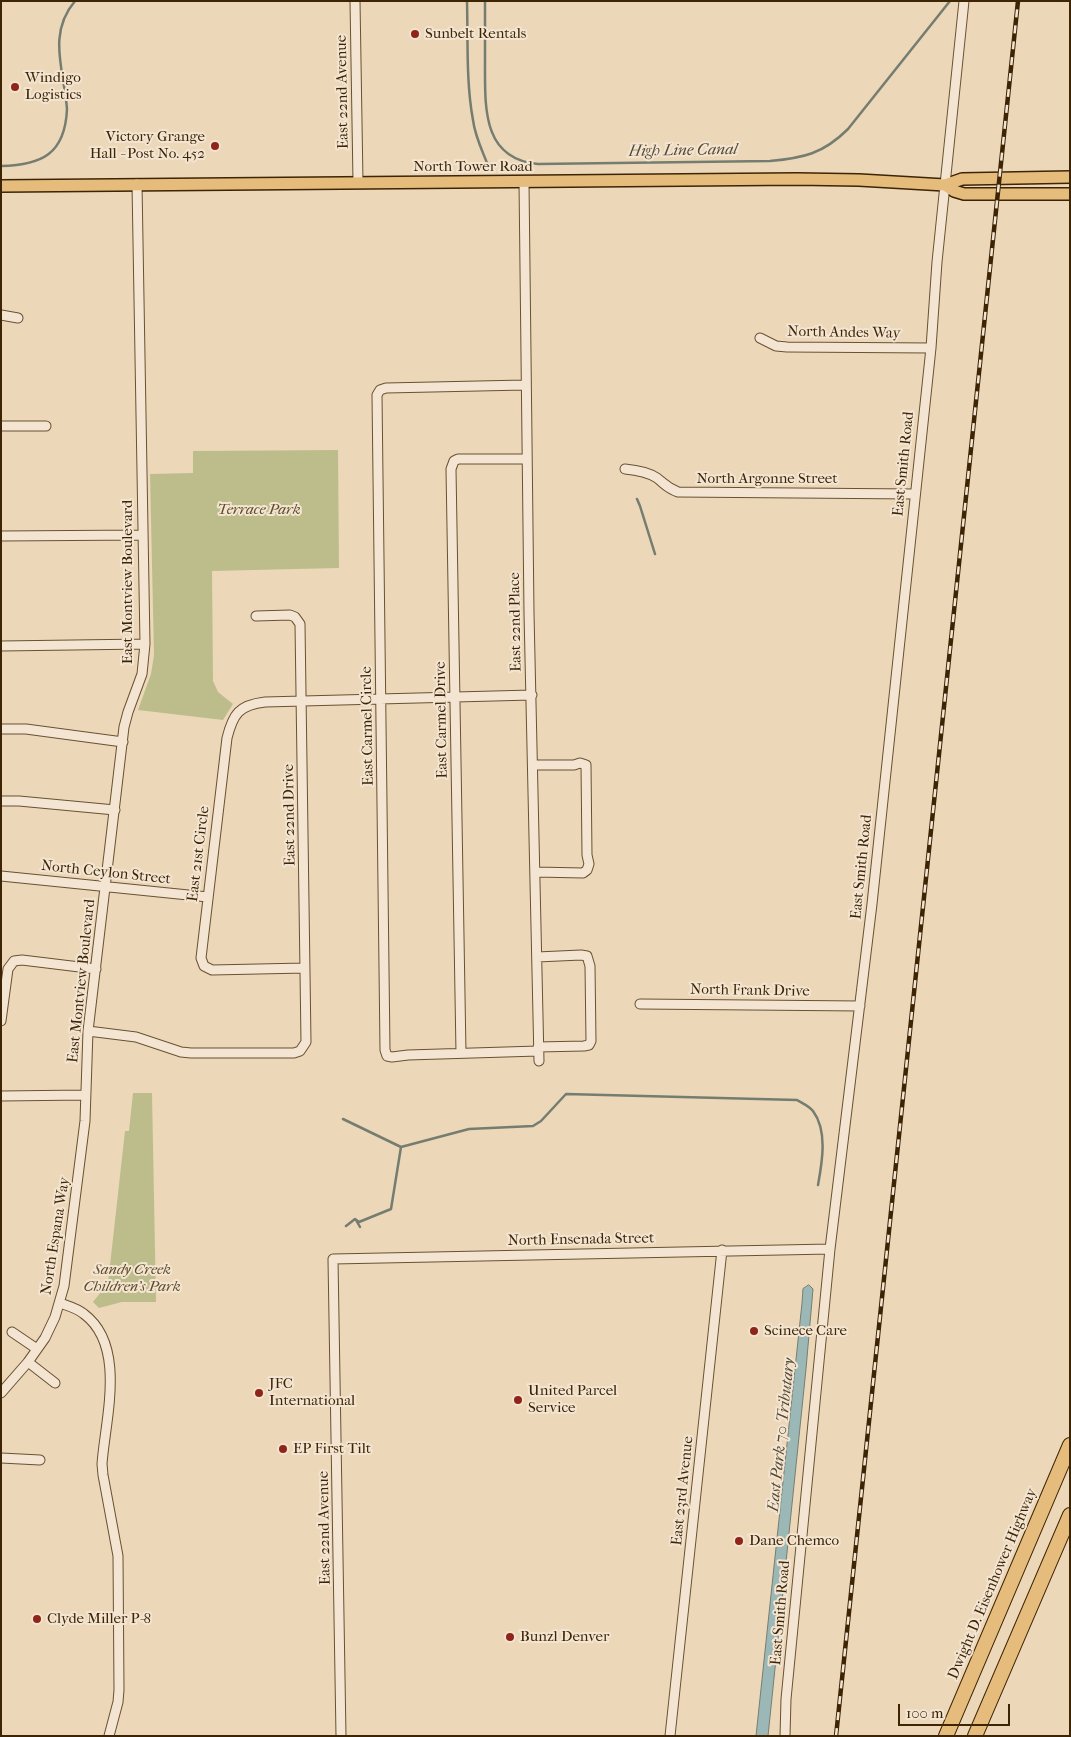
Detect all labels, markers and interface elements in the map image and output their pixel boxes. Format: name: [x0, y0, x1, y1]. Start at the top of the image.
place label: Sunbelt Rentals: [425, 25, 526, 43]
marker: Sunbelt Rentals: [409, 28, 421, 40]
street label: East 22nd Avenue: [333, 35, 353, 149]
place label: Windigo Logistics: [25, 69, 82, 104]
marker: Windigo Logistics: [9, 81, 21, 93]
place label: Victory Grange Hall - Post No. 452: [90, 128, 205, 163]
marker: Victory Grange Hall - Post No. 452: [209, 140, 221, 152]
water label: High Line Canal: [628, 140, 738, 162]
street label: North Tower Road: [413, 158, 533, 176]
street label: North Andes Way: [787, 323, 901, 343]
street label: East Smith Road: [890, 411, 918, 517]
street label: North Argonne Street: [696, 470, 838, 488]
street label: East Montview Boulevard: [119, 500, 137, 664]
park label: Terrace Park: [217, 501, 301, 519]
street label: East 22nd Place: [506, 572, 526, 672]
street label: East Carmel Drive: [432, 661, 452, 779]
street label: East Carmel Circle: [358, 666, 378, 786]
street label: East 22nd Drive: [280, 764, 300, 866]
street label: East 21st Circle: [184, 805, 214, 903]
street label: East Smith Road: [848, 814, 876, 920]
street label: North Ceylon Street: [40, 857, 172, 889]
street label: East Montview Boulevard: [64, 898, 100, 1064]
street label: North Frank Drive: [690, 981, 810, 1001]
street label: North Espana Way: [38, 1176, 74, 1296]
street label: North Ensenada Street: [508, 1230, 654, 1250]
park label: Sandy Creek Children's Park: [83, 1261, 181, 1296]
place label: Scinece Care: [764, 1322, 847, 1340]
marker: Scinece Care: [748, 1325, 760, 1337]
water label: East Park 70 Tributary: [764, 1357, 800, 1513]
place label: JFC International: [269, 1375, 355, 1410]
place label: United Parcel Service: [528, 1382, 617, 1417]
marker: JFC International: [253, 1387, 265, 1399]
marker: United Parcel Service: [512, 1394, 524, 1406]
street label: East 23rd Avenue: [668, 1435, 698, 1547]
place label: EP First Tilt: [293, 1440, 371, 1458]
marker: EP First Tilt: [277, 1443, 289, 1455]
street label: East 22nd Avenue: [315, 1471, 335, 1585]
street label: Dwight D. Eisenhower Highway: [945, 1486, 1041, 1682]
place label: Dane Chemco: [749, 1532, 839, 1550]
marker: Dane Chemco: [733, 1535, 745, 1547]
street label: East Smith Road: [767, 1560, 795, 1666]
place label: Clyde Miller P-8: [47, 1610, 151, 1628]
marker: Clyde Miller P-8: [31, 1613, 43, 1625]
place label: Bunzl Denver: [520, 1628, 609, 1646]
marker: Bunzl Denver: [504, 1631, 516, 1643]
scale bar: [901, 1694, 1014, 1726]
text: 100 m: [906, 1704, 944, 1722]

